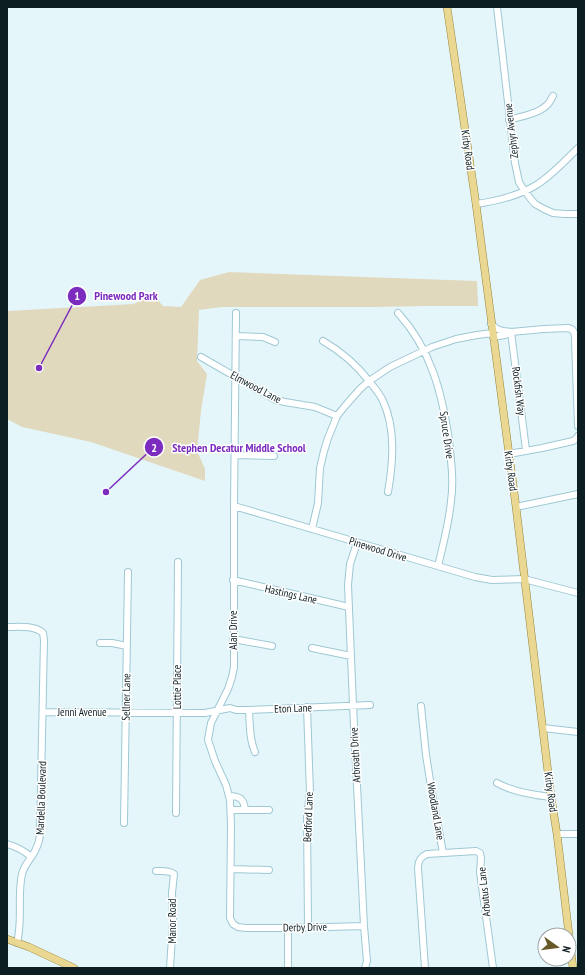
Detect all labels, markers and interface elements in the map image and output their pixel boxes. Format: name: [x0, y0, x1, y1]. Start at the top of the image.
street label: Zephyr Avenue: [501, 102, 521, 159]
street label: Kirby Road: [458, 129, 478, 171]
callout: Pinewood Park: [67, 284, 166, 308]
text: 1: [74, 288, 80, 303]
text: Pinewood Park: [94, 288, 158, 303]
street label: Rockfish Way: [509, 366, 529, 417]
street label: Elmwood Lane: [228, 368, 284, 406]
street label: Spruce Drive: [437, 410, 457, 460]
callout: Stephen Decatur Middle School: [144, 435, 313, 459]
text: 2: [151, 440, 157, 455]
text: Stephen Decatur Middle School: [172, 440, 306, 455]
street label: Kirby Road: [501, 450, 521, 492]
street label: Pinewood Drive: [347, 534, 409, 565]
street label: Hastings Lane: [263, 581, 319, 607]
street label: Alan Drive: [226, 610, 240, 650]
street label: Lottie Place: [170, 664, 184, 709]
street label: Sellner Lane: [119, 673, 133, 721]
street label: Eton Lane: [274, 700, 313, 716]
street label: Jenni Avenue: [56, 705, 107, 719]
street label: Arbroath Drive: [347, 727, 363, 783]
street label: Mardella Boulevard: [33, 761, 49, 835]
street label: Kirby Road: [541, 771, 561, 813]
street label: Woodland Lane: [424, 781, 448, 841]
street label: Bedford Lane: [300, 791, 316, 842]
street label: Arbutus Lane: [474, 866, 494, 917]
street label: Manor Road: [165, 898, 179, 944]
street label: Derby Drive: [283, 920, 328, 934]
north arrow: [537, 927, 577, 967]
text: N: [559, 945, 574, 954]

